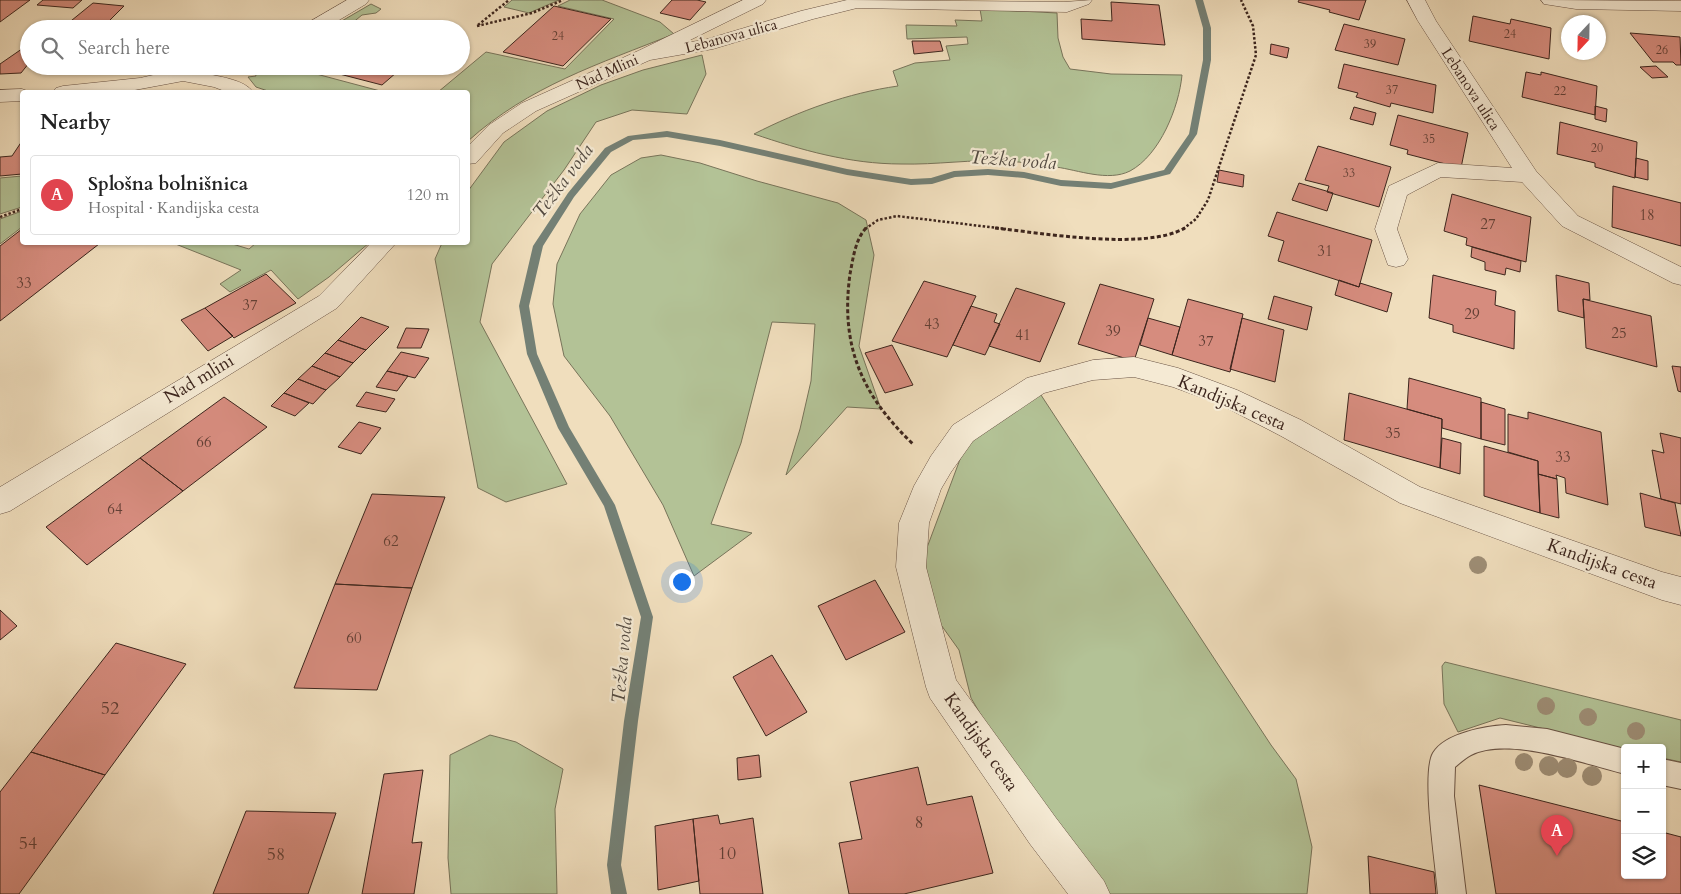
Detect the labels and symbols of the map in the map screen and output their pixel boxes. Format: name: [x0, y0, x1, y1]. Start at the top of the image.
street label: Lebanova ulica: [683, 14, 780, 58]
north arrow: [1561, 15, 1606, 60]
house number: 24: [1504, 26, 1516, 42]
house number: 24: [552, 28, 564, 44]
house number: 39: [1364, 36, 1376, 52]
house number: 26: [1656, 42, 1668, 58]
street label: Lebanova ulica: [1437, 44, 1505, 135]
street label: Nad Mlini: [573, 49, 641, 95]
house number: 37: [1386, 82, 1398, 98]
house number: 22: [1554, 83, 1566, 99]
house number: 35: [1423, 131, 1435, 147]
water label: Težka voda: [526, 138, 600, 224]
house number: 20: [1591, 140, 1603, 156]
water label: Težka voda: [969, 144, 1058, 176]
house number: 33: [1343, 165, 1355, 181]
house number: 18: [1639, 205, 1655, 225]
house number: 27: [1480, 214, 1496, 234]
house number: 31: [1317, 241, 1333, 261]
house number: 33: [16, 273, 32, 293]
house number: 37: [242, 295, 258, 315]
house number: 29: [1464, 304, 1480, 324]
house number: 43: [924, 314, 940, 334]
house number: 39: [1105, 321, 1121, 341]
house number: 25: [1611, 323, 1627, 343]
house number: 41: [1015, 325, 1031, 345]
house number: 37: [1198, 331, 1214, 351]
street label: Nad mlini: [159, 348, 239, 410]
street label: Kandijska cesta: [1174, 369, 1290, 437]
house number: 35: [1385, 423, 1401, 443]
house number: 66: [196, 432, 212, 452]
house number: 33: [1555, 447, 1571, 467]
house number: 64: [107, 499, 123, 519]
house number: 62: [383, 531, 399, 551]
street label: Kandijska cesta: [1544, 533, 1661, 596]
your location: [669, 569, 695, 595]
water label: Težka voda: [605, 615, 639, 704]
house number: 60: [346, 628, 362, 648]
street label: Kandijska cesta: [938, 688, 1024, 797]
house number: 52: [101, 696, 119, 721]
house number: 8: [914, 810, 924, 835]
pin: A: [1541, 815, 1573, 856]
house number: 54: [19, 831, 37, 856]
house number: 10: [718, 841, 736, 866]
house number: 58: [267, 842, 285, 867]

